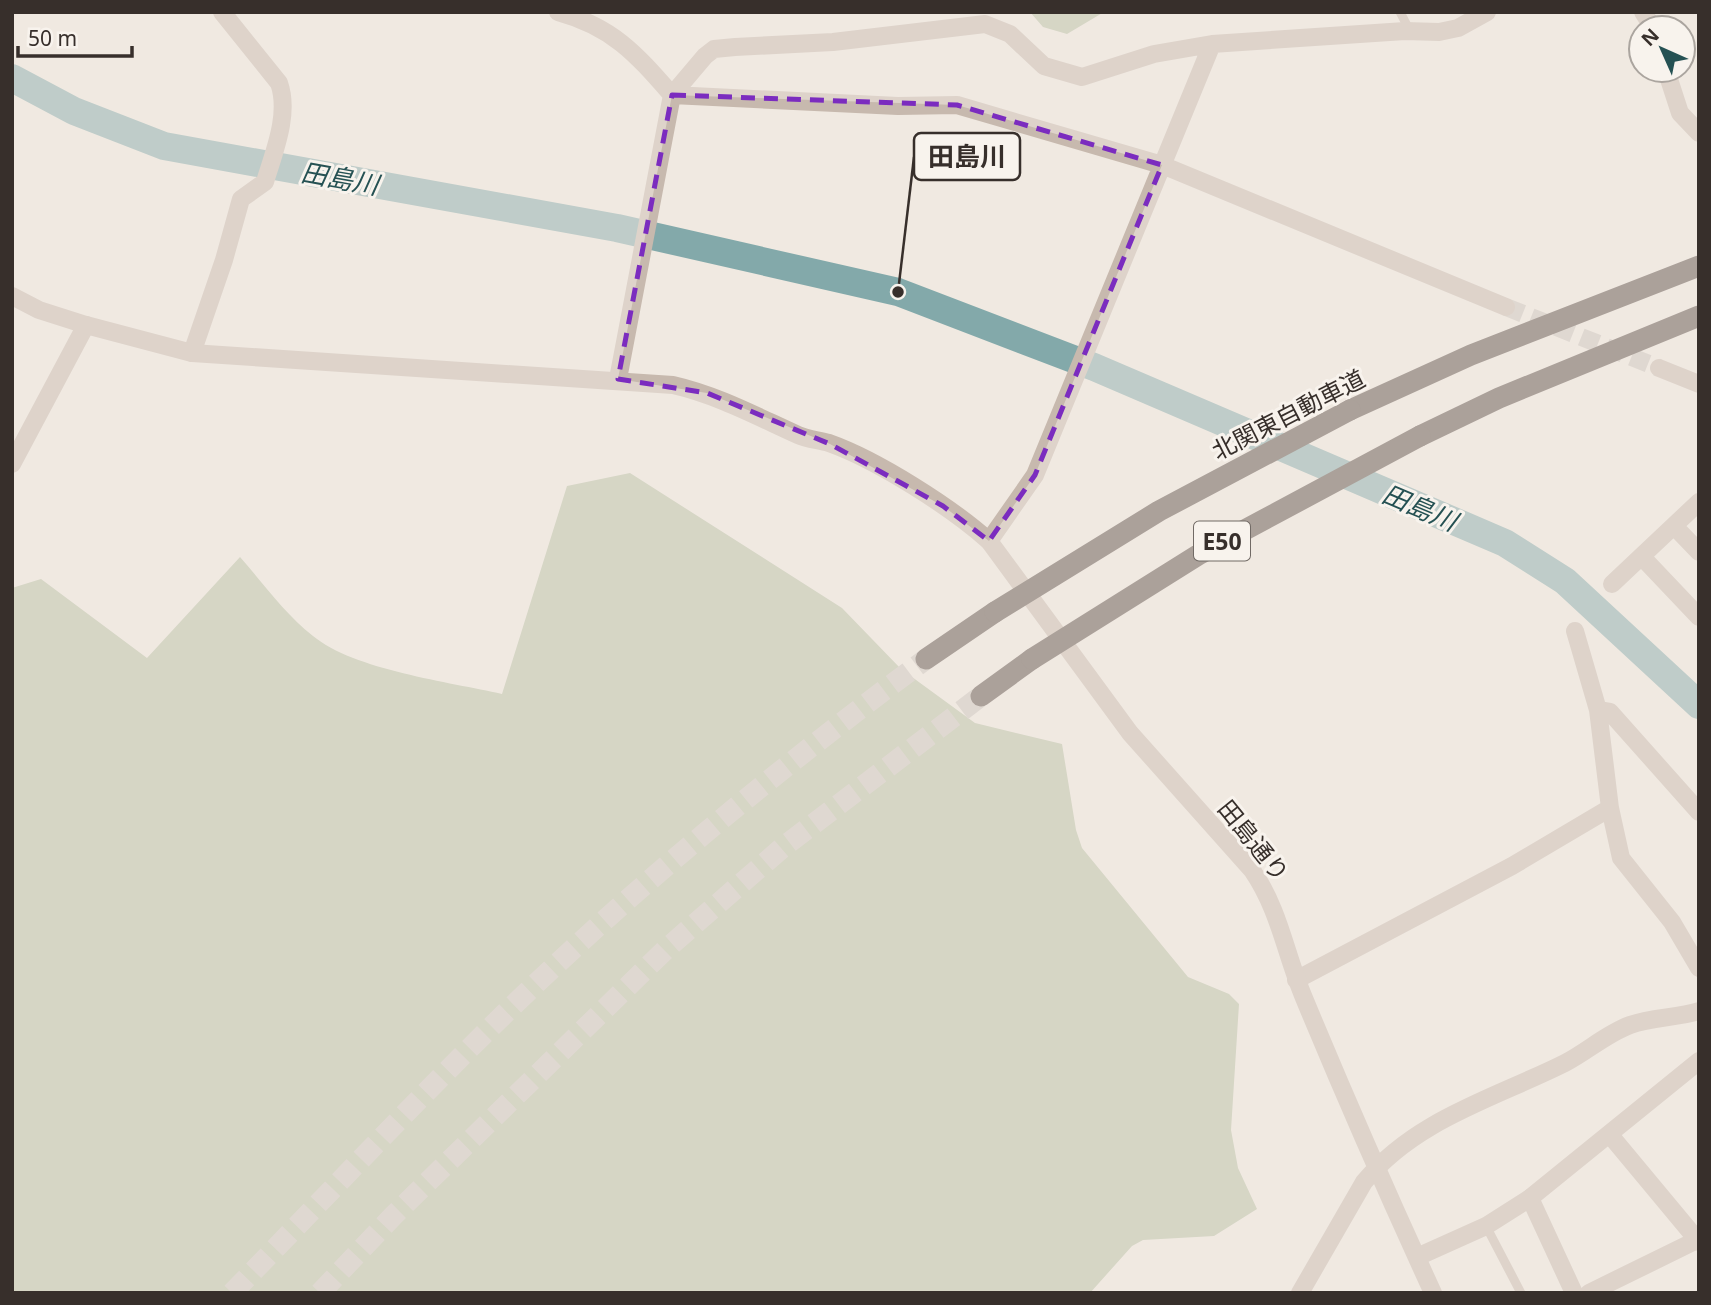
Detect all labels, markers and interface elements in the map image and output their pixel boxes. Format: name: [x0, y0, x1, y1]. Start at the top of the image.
scale bar: [18, 14, 131, 58]
north arrow: [1627, 14, 1697, 84]
text: N: [1635, 22, 1665, 52]
text: 50 m: [28, 24, 77, 52]
callout: 田島川: [914, 133, 1020, 180]
text: 田島川: [928, 138, 1006, 174]
water label: 田島川: [298, 153, 384, 203]
street label: 北関東自動車道: [1206, 361, 1370, 467]
water label: 田島川: [1377, 475, 1466, 540]
road number: E50: [1194, 522, 1250, 561]
street label: 田島通り: [1211, 792, 1297, 888]

